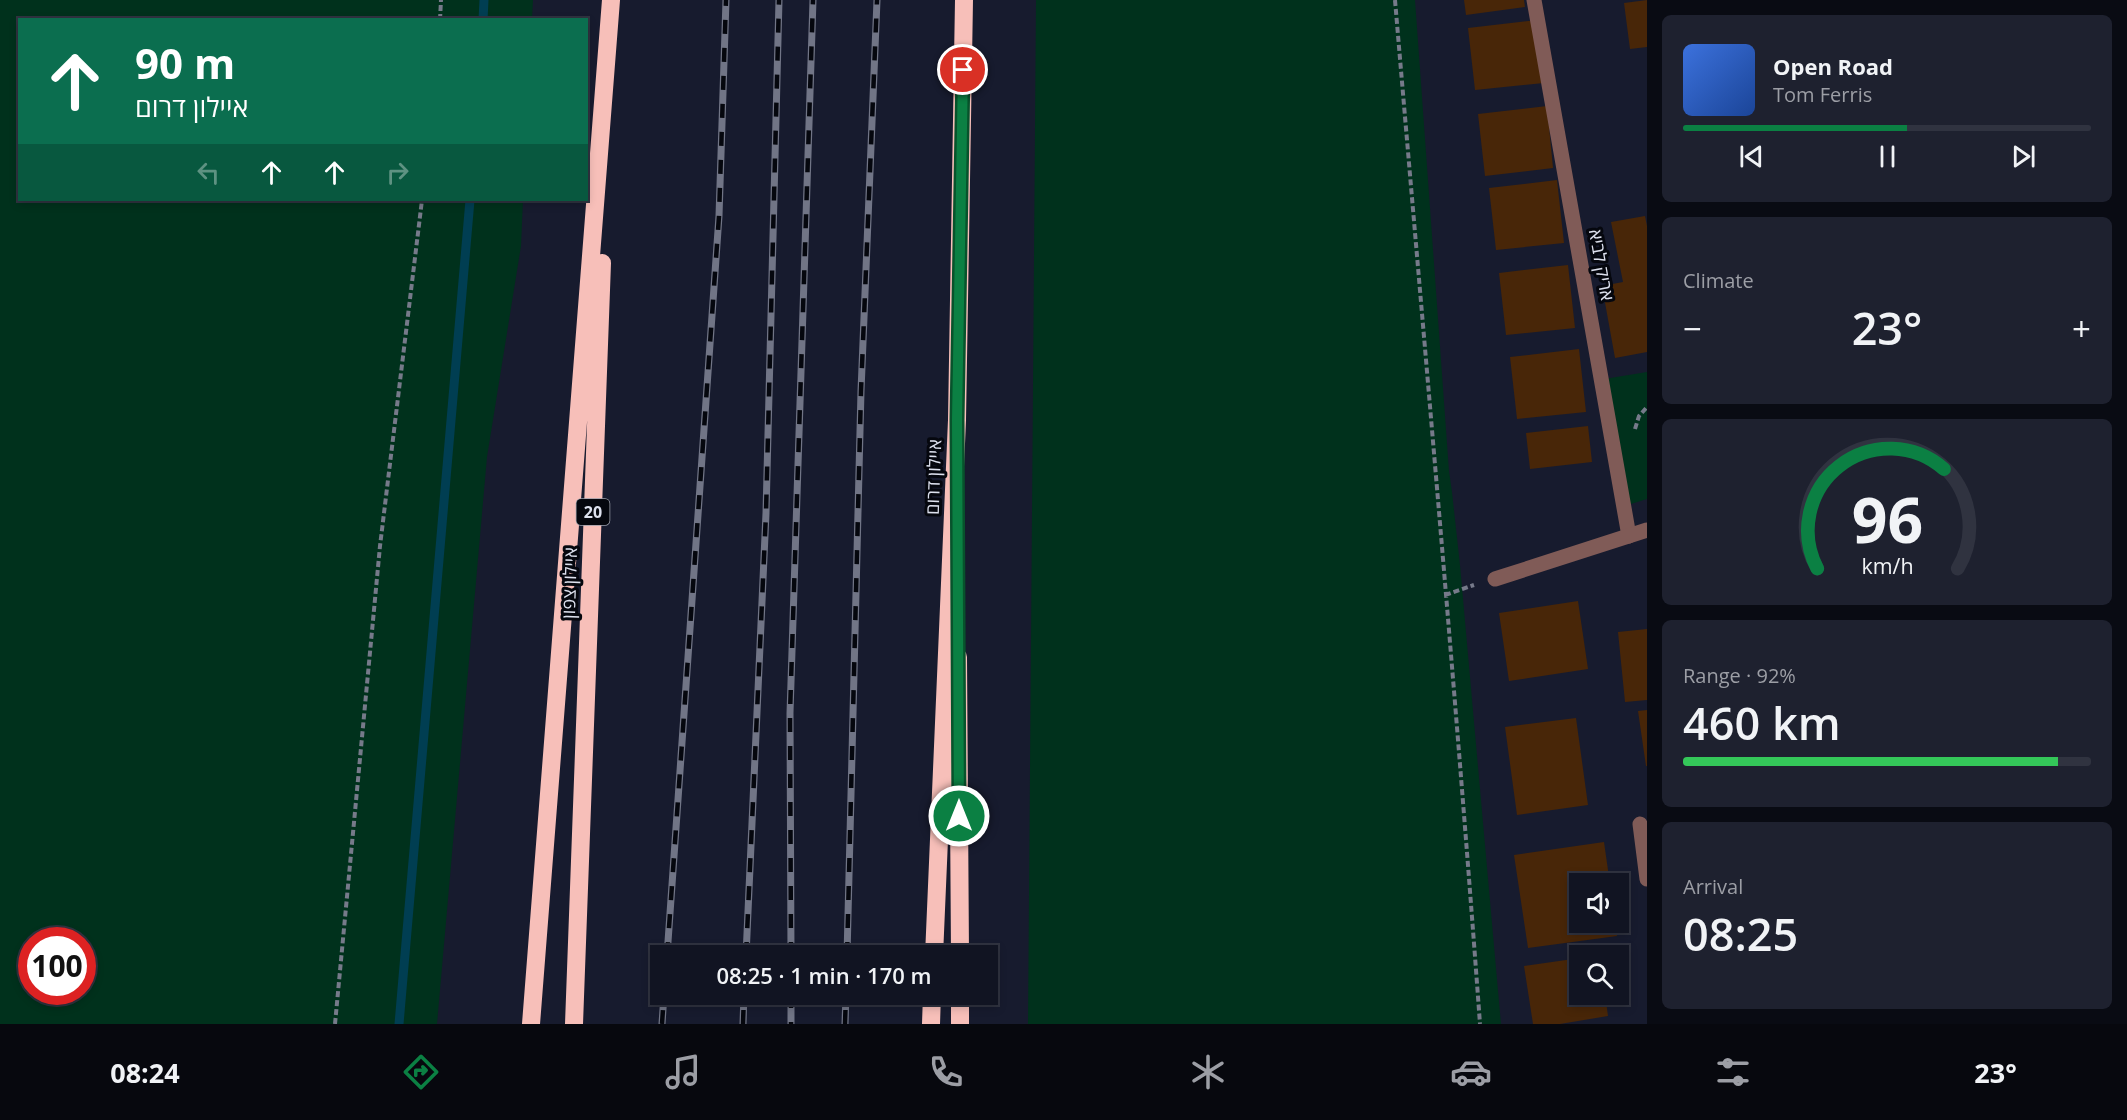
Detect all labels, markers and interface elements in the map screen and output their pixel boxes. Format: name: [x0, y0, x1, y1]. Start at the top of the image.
text: 90 m: [135, 34, 235, 91]
icon: ahead: [36, 42, 114, 120]
pin: [937, 44, 988, 95]
text: Open Road: [1773, 51, 1893, 81]
icon: arrive: [946, 53, 979, 86]
text: Tom Ferris: [1773, 81, 1872, 108]
text: איילון דרום: [135, 88, 248, 125]
icon: previous: [1735, 140, 1768, 173]
icon: pause: [1871, 140, 1904, 173]
icon: next: [2007, 140, 2040, 173]
icon: left: [192, 156, 225, 189]
icon: ahead: [255, 156, 288, 189]
icon: ahead: [318, 156, 351, 189]
icon: right: [381, 156, 414, 189]
street label: אריק לביא: [1584, 227, 1620, 303]
text: Climate: [1683, 267, 1754, 294]
text: 23°: [1852, 297, 1922, 358]
text: −: [1683, 306, 1702, 351]
text: +: [2072, 306, 2091, 351]
street label: איילון דרום: [920, 439, 946, 515]
text: 96: [1851, 476, 1923, 561]
road number: 20: [576, 499, 610, 525]
street label: איילון צפון: [556, 547, 582, 619]
text: km/h: [1861, 551, 1913, 580]
text: Range · 92%: [1683, 662, 1796, 689]
text: 460 km: [1683, 692, 1841, 753]
position arrow: [927, 784, 991, 848]
map controls: [1569, 873, 1629, 1005]
button: sound: [1569, 873, 1629, 933]
text: Arrival: [1683, 873, 1743, 900]
text: 08:25: [1683, 903, 1798, 964]
speed limit sign: 100: [18, 927, 96, 1005]
button: search: [1569, 945, 1629, 1005]
text: 08:25 · 1 min · 170 m: [716, 960, 932, 990]
icon: directions: [400, 1051, 442, 1093]
icon: music: [662, 1051, 704, 1093]
icon: phone: [925, 1051, 967, 1093]
icon: climate: [1187, 1051, 1229, 1093]
icon: car: [1450, 1051, 1492, 1093]
icon: filters: [1712, 1051, 1754, 1093]
text: 08:24: [110, 1054, 180, 1091]
text: 23°: [1974, 1054, 2017, 1091]

